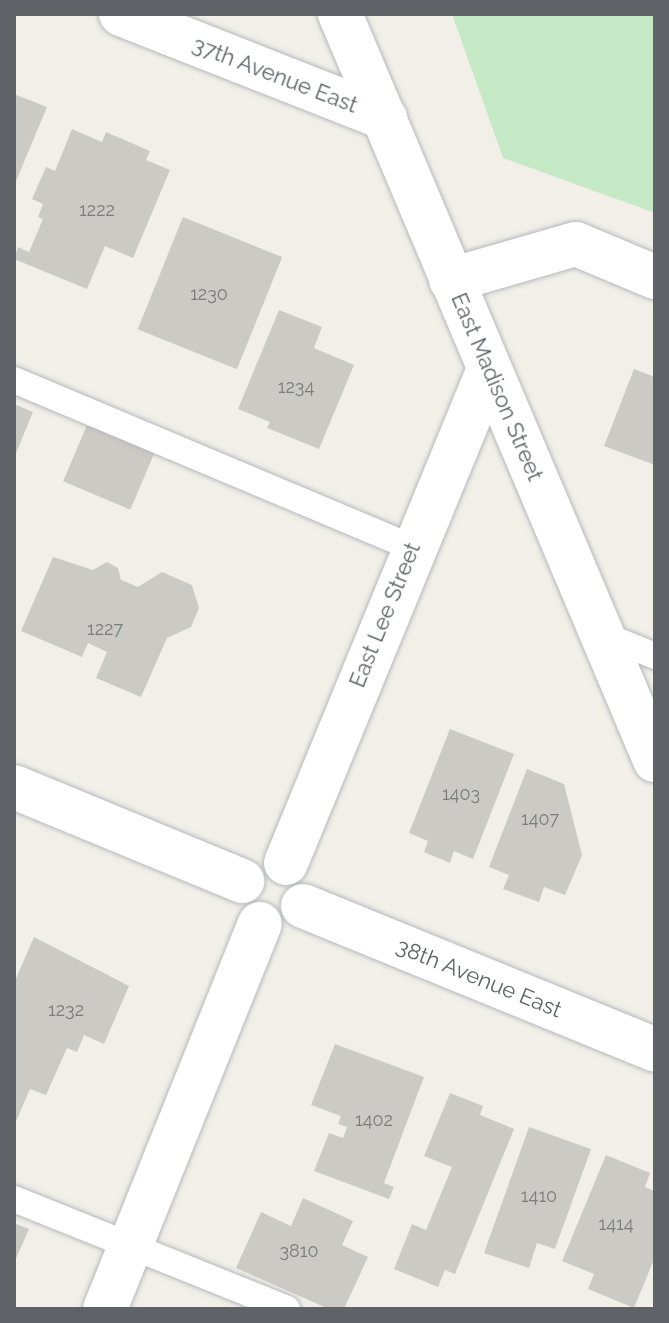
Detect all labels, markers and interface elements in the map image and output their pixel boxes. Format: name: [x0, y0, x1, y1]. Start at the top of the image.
street label: 37th Avenue East: [188, 31, 362, 119]
house number: 1222: [79, 199, 115, 221]
house number: 1230: [190, 283, 228, 305]
street label: East Madison Street: [445, 289, 549, 485]
house number: 1234: [278, 376, 314, 398]
street label: East Lee Street: [344, 539, 426, 691]
house number: 1227: [87, 618, 123, 640]
house number: 1403: [442, 783, 480, 805]
house number: 1407: [521, 808, 559, 830]
street label: 38th Avenue East: [392, 933, 566, 1023]
house number: 1232: [48, 999, 84, 1021]
house number: 1402: [355, 1109, 393, 1131]
house number: 1410: [521, 1185, 557, 1207]
house number: 1414: [598, 1213, 634, 1235]
house number: 3810: [279, 1240, 319, 1262]

